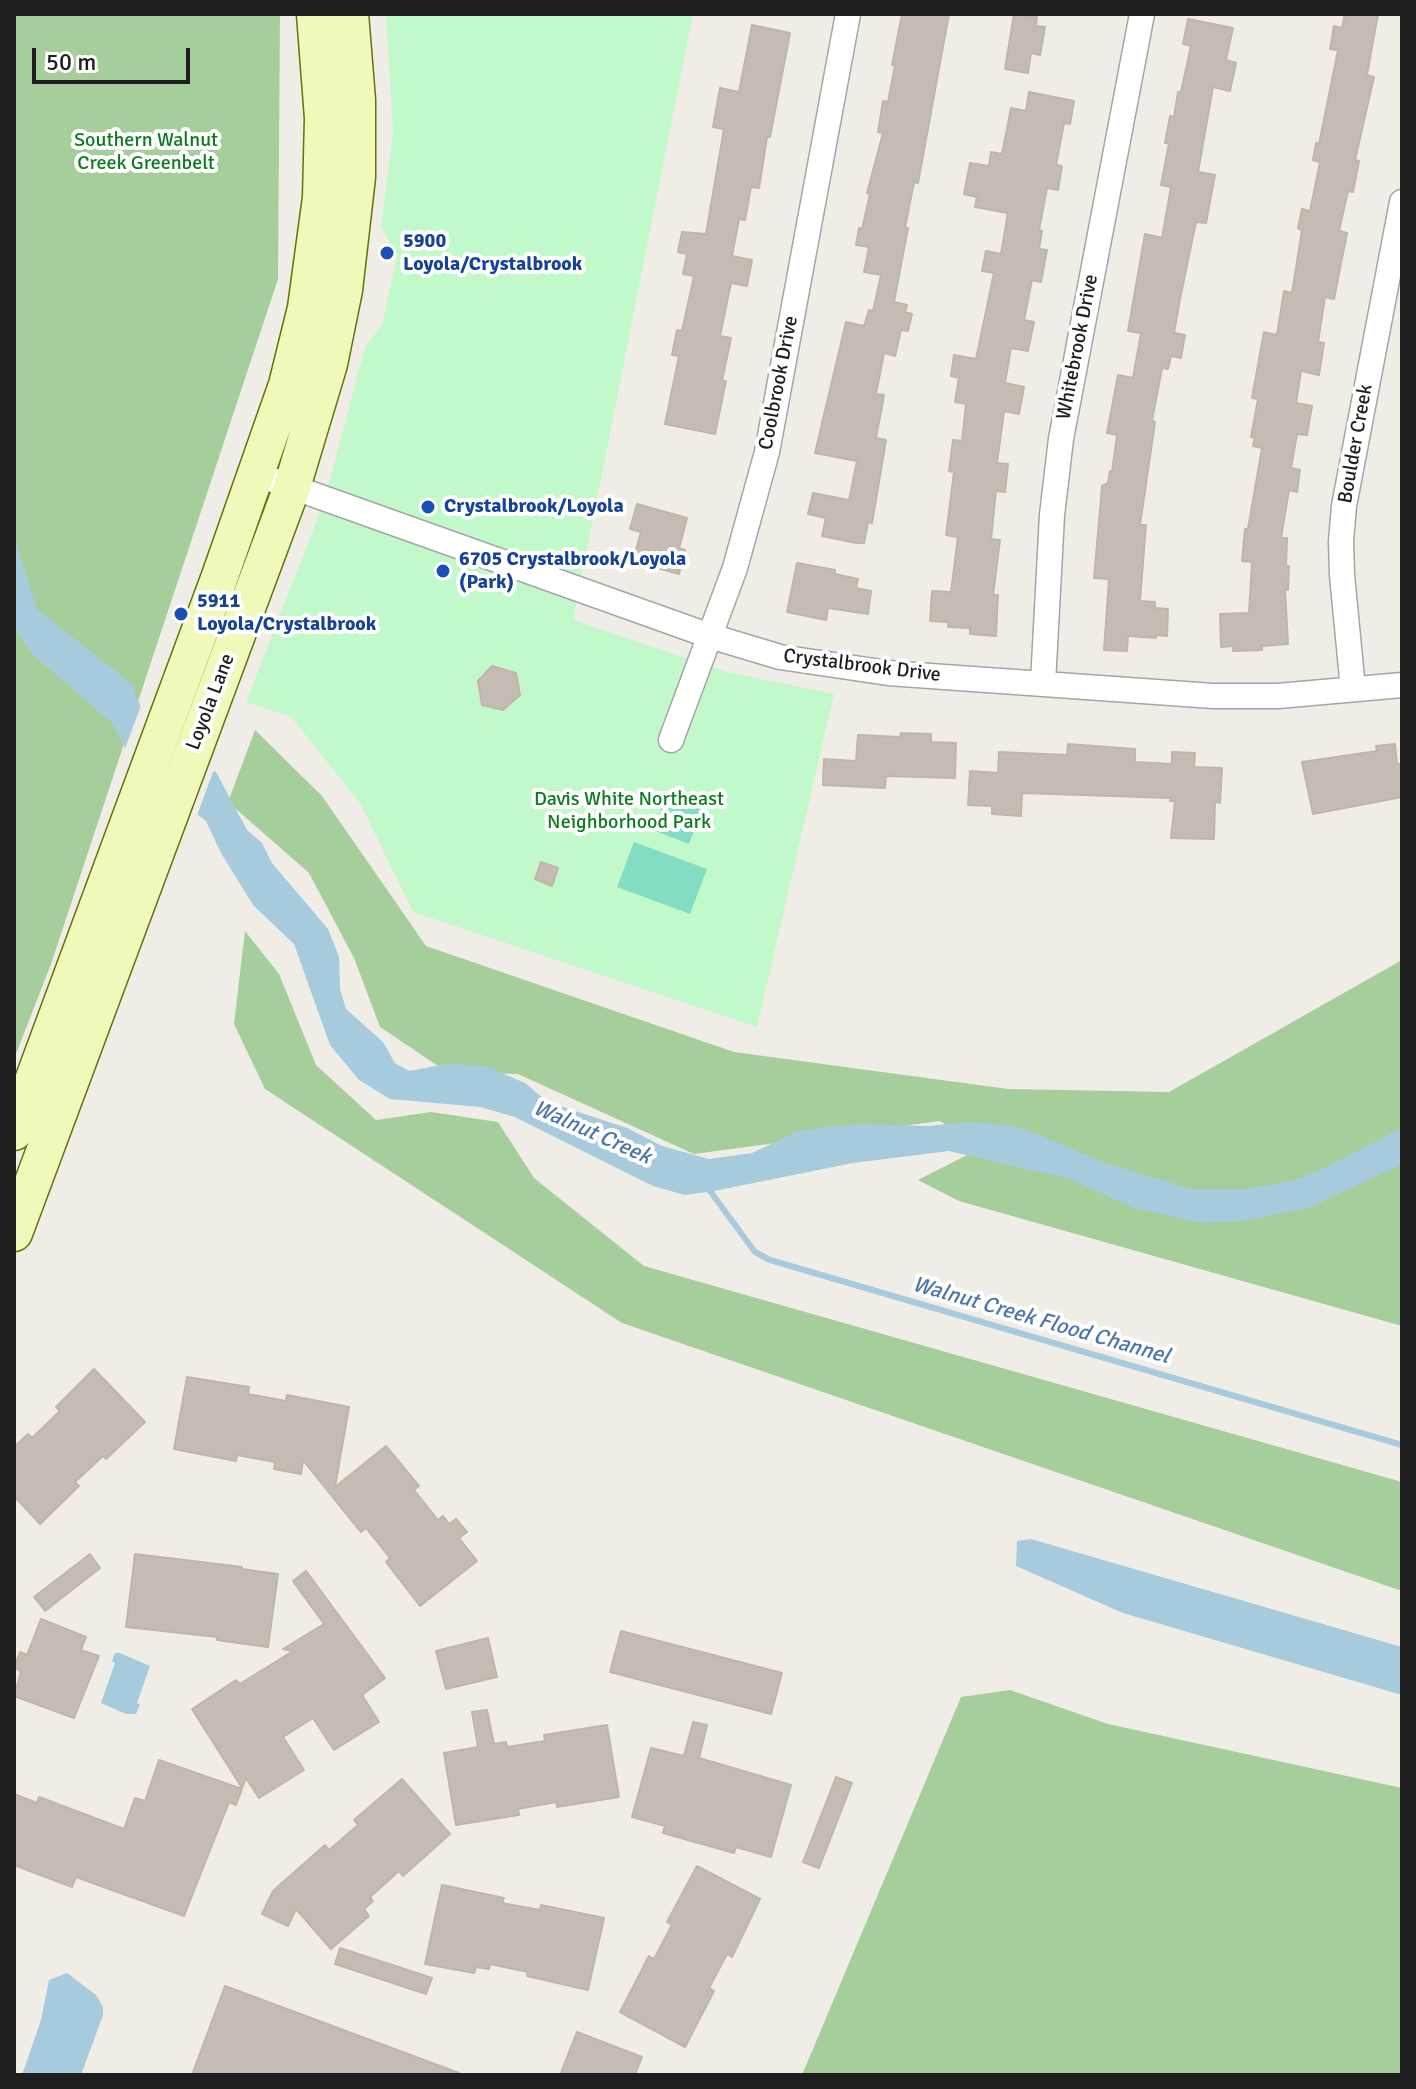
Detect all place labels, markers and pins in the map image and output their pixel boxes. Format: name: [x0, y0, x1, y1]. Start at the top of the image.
place label: 5900 Loyola/Crystalbrook: [403, 230, 582, 277]
marker: 5900 Loyola/Crystalbrook: [378, 244, 396, 262]
place label: Crystalbrook/Loyola: [444, 495, 624, 519]
marker: Crystalbrook/Loyola: [419, 498, 437, 516]
place label: 6705 Crystalbrook/Loyola (Park): [459, 548, 686, 595]
marker: 6705 Crystalbrook/Loyola (Park): [434, 562, 452, 580]
place label: 5911 Loyola/Crystalbrook: [197, 590, 376, 637]
marker: 5911 Loyola/Crystalbrook: [172, 605, 190, 623]

